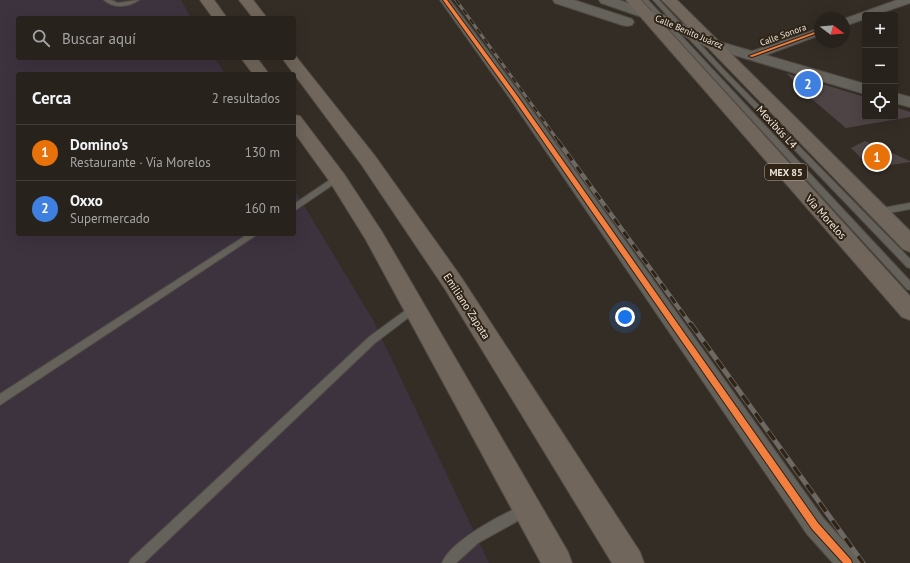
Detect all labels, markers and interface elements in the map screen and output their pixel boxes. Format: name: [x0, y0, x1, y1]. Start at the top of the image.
street label: Calle Benito Juárez: [654, 12, 725, 51]
north arrow: [814, 12, 850, 48]
map controls: [862, 12, 898, 120]
button: +: [862, 12, 898, 48]
search box: [16, 16, 296, 60]
street label: Calle Sonora: [758, 21, 808, 48]
icon: search: [30, 27, 52, 49]
text: Buscar aquí: [62, 29, 136, 48]
button: −: [862, 48, 898, 84]
pin: 2: [795, 69, 821, 99]
button: locate: [862, 84, 898, 120]
text: Cerca: [32, 87, 71, 109]
text: 2 resultados: [212, 90, 280, 107]
street label: Mexibús L4: [754, 103, 800, 151]
text: Domino's: [70, 135, 128, 154]
pin: 1: [864, 142, 890, 172]
text: 1: [41, 144, 49, 161]
text: 130 m: [245, 144, 280, 161]
text: Restaurante · Vía Morelos: [70, 154, 211, 171]
road number: MEX 85: [765, 164, 807, 180]
text: Oxxo: [70, 191, 103, 210]
street label: Vía Morelos: [802, 191, 850, 242]
text: 2: [41, 200, 49, 217]
text: 160 m: [245, 200, 280, 217]
text: Supermercado: [70, 210, 150, 227]
street label: Emiliano Zapata: [440, 270, 494, 342]
your location: [615, 307, 635, 327]

